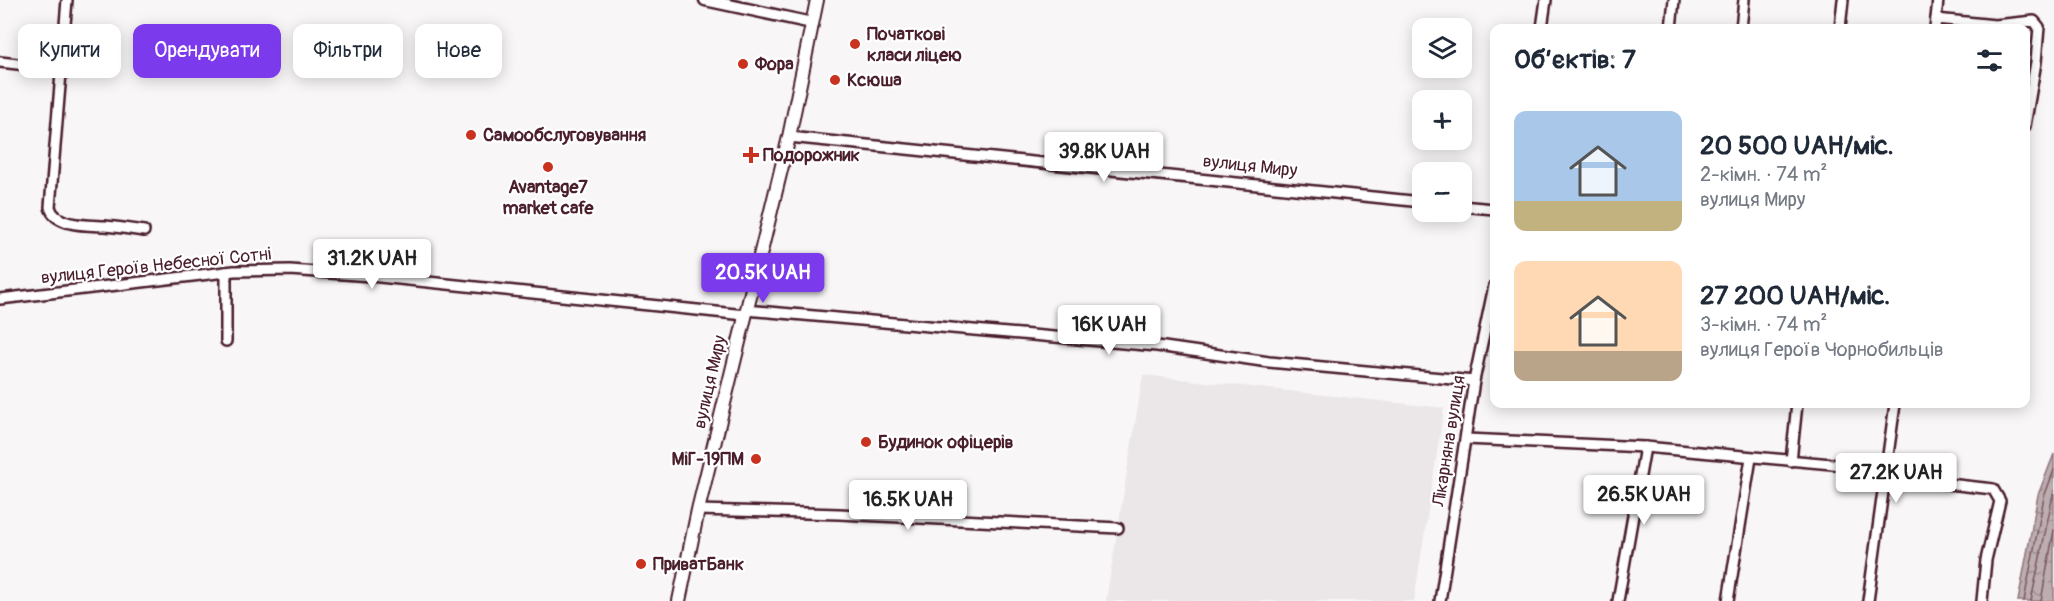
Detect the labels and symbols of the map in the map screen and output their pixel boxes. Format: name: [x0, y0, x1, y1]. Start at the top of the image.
place label: Початкові класи ліцею: [867, 23, 962, 67]
marker: Початкові класи ліцею: [848, 37, 862, 51]
place label: Фора: [754, 53, 794, 76]
marker: Фора: [736, 57, 750, 71]
place label: Ксюша: [847, 69, 902, 92]
marker: Ксюша: [828, 73, 842, 87]
place label: Самообслуговування: [483, 124, 646, 147]
marker: Самообслуговування: [464, 128, 478, 142]
pin: 39.8K UAH: [1035, 132, 1173, 183]
place label: Подорожник: [763, 144, 860, 167]
marker: Подорожник: [744, 148, 758, 162]
street label: вулиця Миру: [1202, 150, 1299, 182]
marker: Avantage7 market cafe: [541, 160, 555, 174]
place label: Avantage7 market cafe: [503, 176, 595, 220]
pin: 31.2K UAH: [303, 239, 441, 290]
street label: вулиця Героїв Небесної Сотні: [40, 242, 272, 290]
pin: 20.5K UAH: [694, 253, 832, 304]
pin: 16K UAH: [1054, 305, 1164, 356]
street label: вулиця Миру: [688, 333, 732, 431]
street label: Лікарняна вулиця: [1427, 374, 1471, 509]
place label: Будинок офіцерів: [878, 431, 1014, 454]
marker: Будинок офіцерів: [859, 435, 873, 449]
place label: МіГ-19ПМ: [671, 448, 744, 471]
marker: МіГ-19ПМ: [749, 452, 763, 466]
pin: 27.2K UAH: [1827, 453, 1965, 504]
pin: 26.5K UAH: [1575, 475, 1713, 526]
pin: 16.5K UAH: [839, 480, 977, 531]
place label: ПриватБанк: [653, 553, 744, 576]
marker: ПриватБанк: [634, 557, 648, 571]

